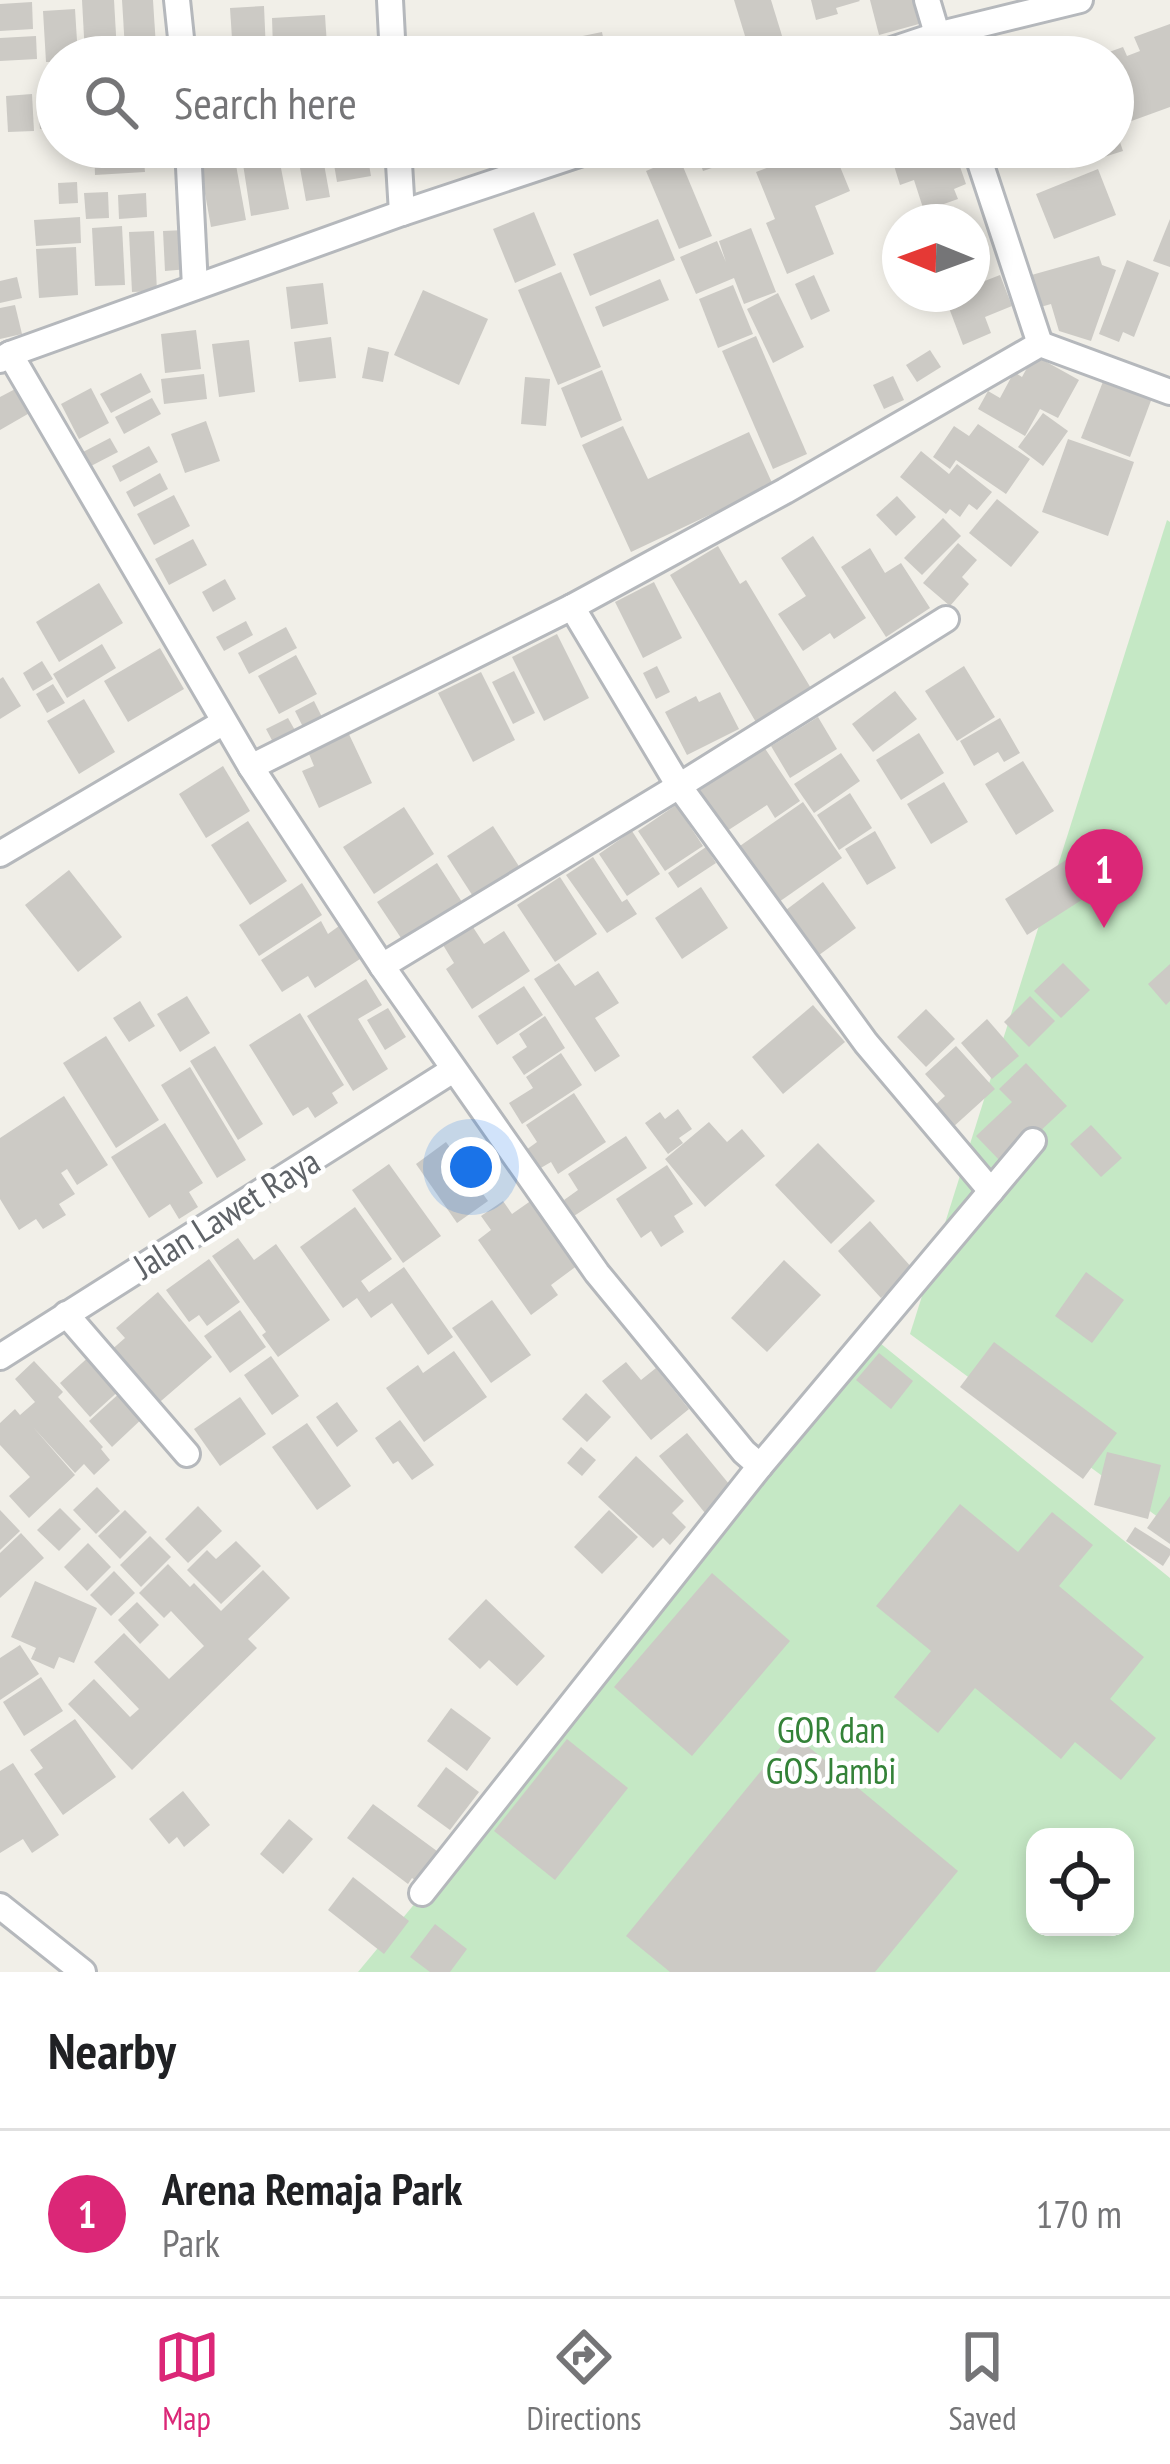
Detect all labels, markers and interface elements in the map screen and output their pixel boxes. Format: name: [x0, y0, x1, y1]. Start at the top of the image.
search box: [36, 36, 1134, 168]
icon: search: [78, 69, 144, 135]
text: Search here: [174, 73, 357, 131]
north arrow: [882, 204, 990, 312]
pin: 1: [1065, 829, 1143, 928]
street label: Jalan Lawet Raya: [123, 1137, 328, 1289]
your location: [441, 1137, 501, 1197]
park label: GOR dan GOS Jambi: [766, 1706, 896, 1794]
map controls: [1026, 1828, 1134, 1936]
button: locate: [1026, 1828, 1134, 1936]
text: Nearby: [48, 2017, 176, 2083]
text: Arena Remaja Park: [162, 2159, 462, 2217]
text: 1: [78, 2188, 96, 2239]
text: 170 m: [1036, 2188, 1122, 2239]
text: Park: [162, 2217, 220, 2268]
tab: Map: [154, 2324, 220, 2439]
tab: Directions: [527, 2324, 641, 2439]
tab: Saved: [948, 2324, 1016, 2439]

